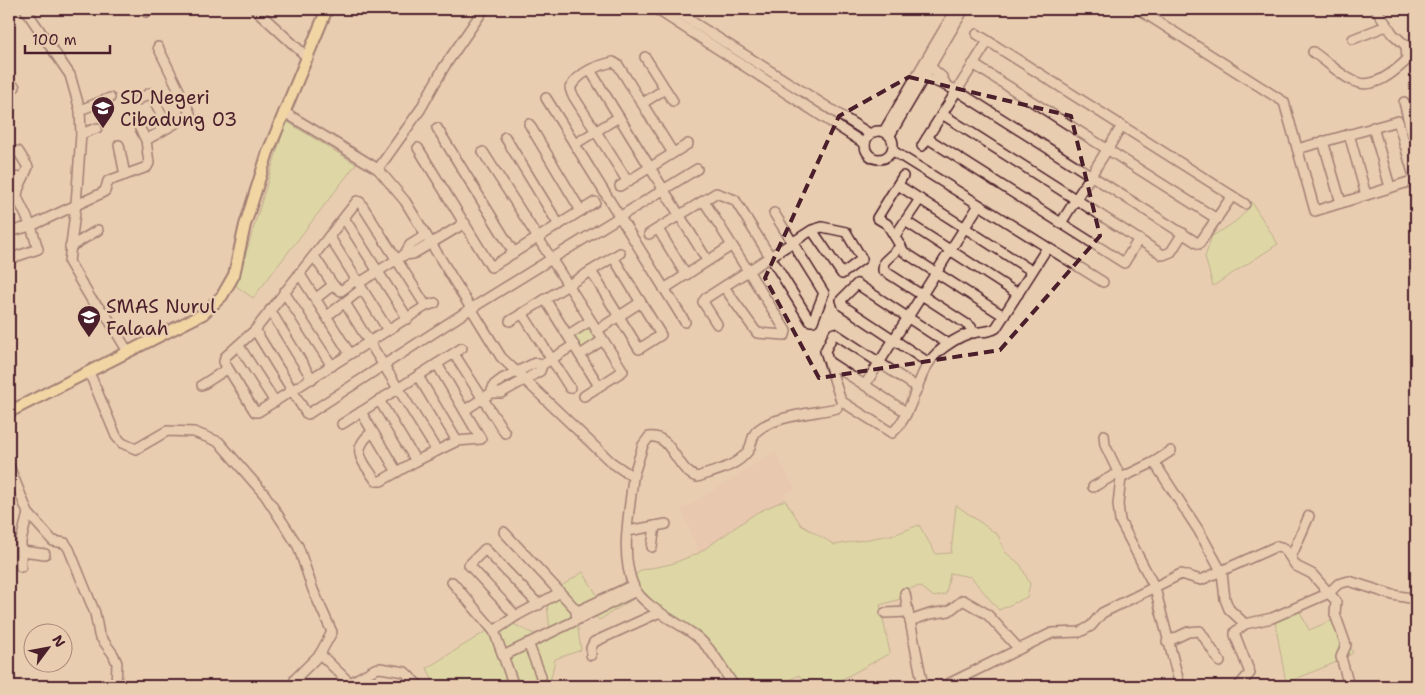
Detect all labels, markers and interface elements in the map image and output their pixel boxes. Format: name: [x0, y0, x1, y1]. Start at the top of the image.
scale bar: [25, 22, 110, 54]
text: 100 m: [32, 30, 77, 50]
place label: SD Negeri Cibadung 03: [120, 85, 237, 132]
school or university icon: SD Negeri Cibadung 03: [90, 95, 116, 129]
place label: SMAS Nurul Falaah: [106, 294, 216, 341]
school or university icon: SMAS Nurul Falaah: [76, 304, 102, 338]
north arrow: [22, 622, 72, 672]
text: N: [48, 632, 70, 651]

